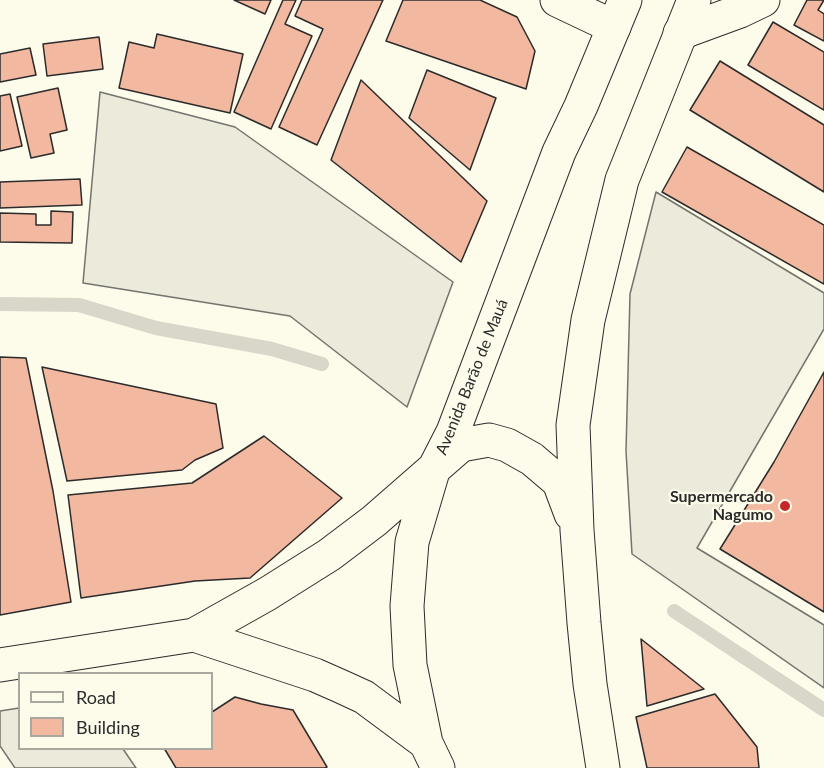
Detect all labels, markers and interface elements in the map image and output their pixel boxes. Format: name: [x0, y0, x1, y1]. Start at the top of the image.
street label: Avenida Barão de Mauá: [432, 296, 512, 458]
place label: Supermercado Nagumo: [670, 487, 773, 525]
marker: Supermercado Nagumo: [778, 499, 792, 513]
legend: [18, 672, 213, 750]
text: Road: [76, 686, 116, 708]
text: Building: [76, 716, 140, 738]

